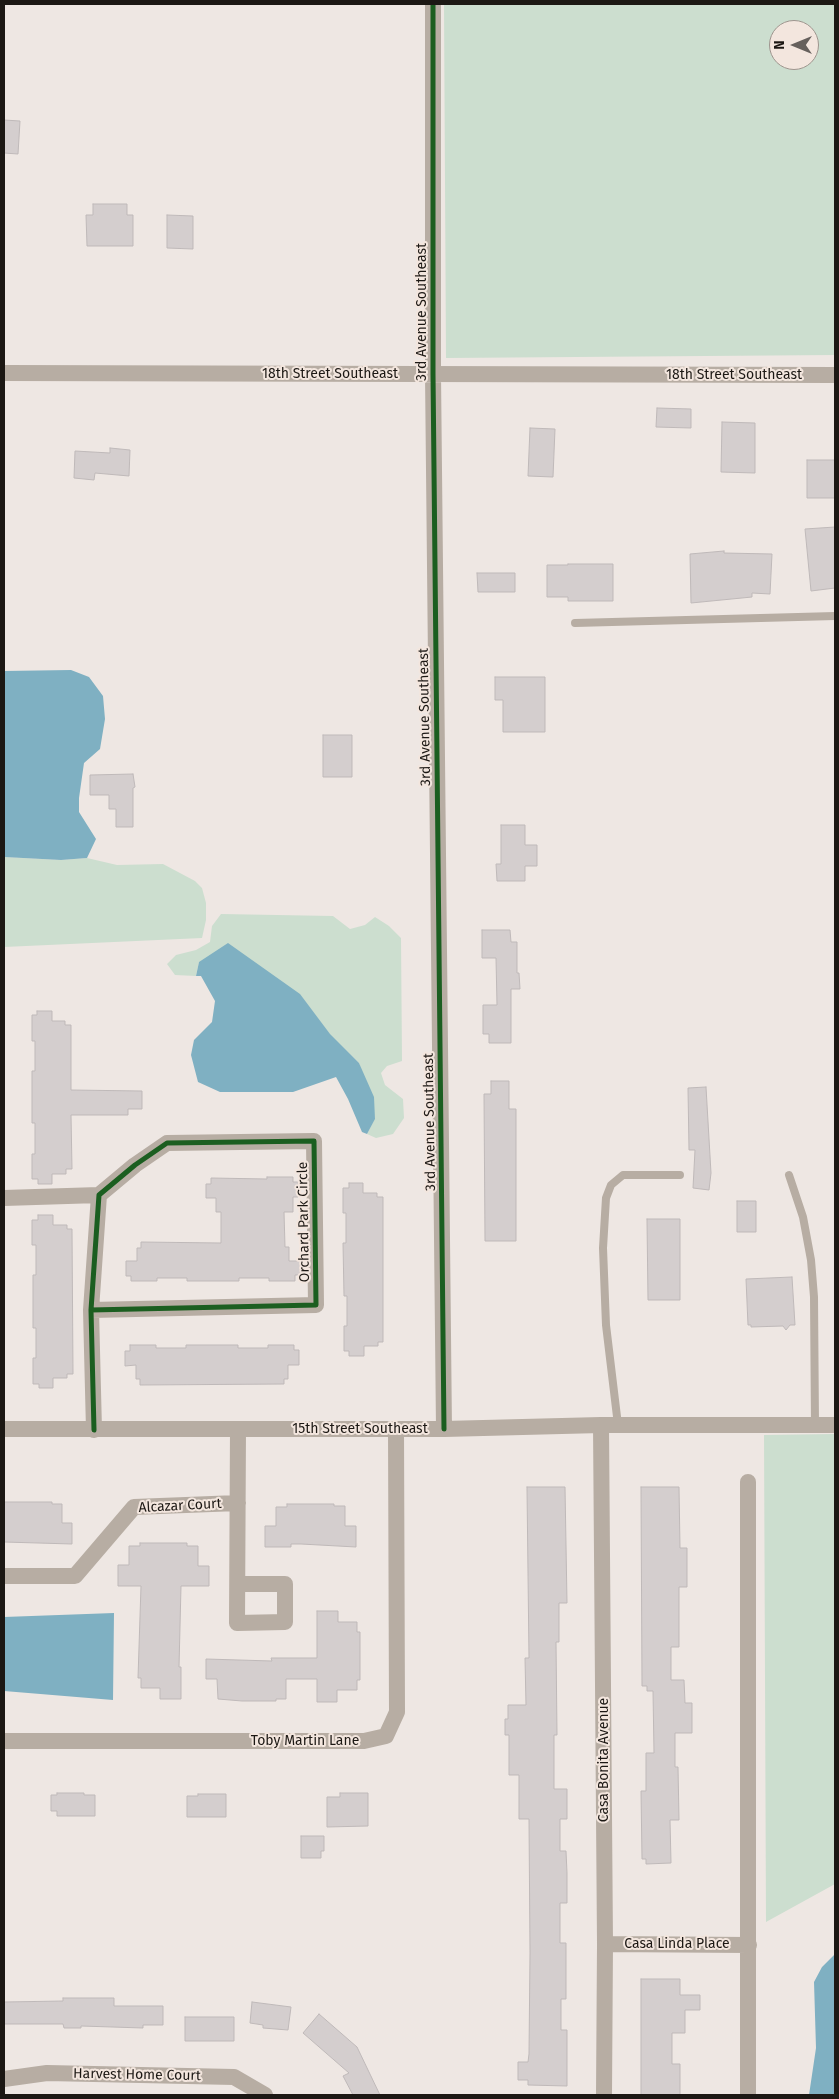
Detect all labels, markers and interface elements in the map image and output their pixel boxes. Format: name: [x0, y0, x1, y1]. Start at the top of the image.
north arrow: [769, 20, 819, 70]
text: N: [771, 40, 788, 50]
street label: 3rd Avenue Southeast: [414, 243, 430, 381]
street label: 18th Street Southeast: [262, 366, 398, 382]
street label: 18th Street Southeast: [666, 367, 802, 383]
street label: 3rd Avenue Southeast: [415, 648, 435, 786]
street label: 3rd Avenue Southeast: [420, 1053, 440, 1191]
street label: Orchard Park Circle: [295, 1162, 313, 1282]
street label: 15th Street Southeast: [292, 1421, 428, 1437]
street label: Alcazar Court: [138, 1495, 222, 1517]
street label: Casa Bonita Avenue: [596, 1698, 612, 1822]
street label: Toby Martin Lane: [251, 1733, 359, 1749]
street label: Casa Linda Place: [624, 1936, 730, 1952]
street label: Harvest Home Court: [73, 2065, 201, 2085]

